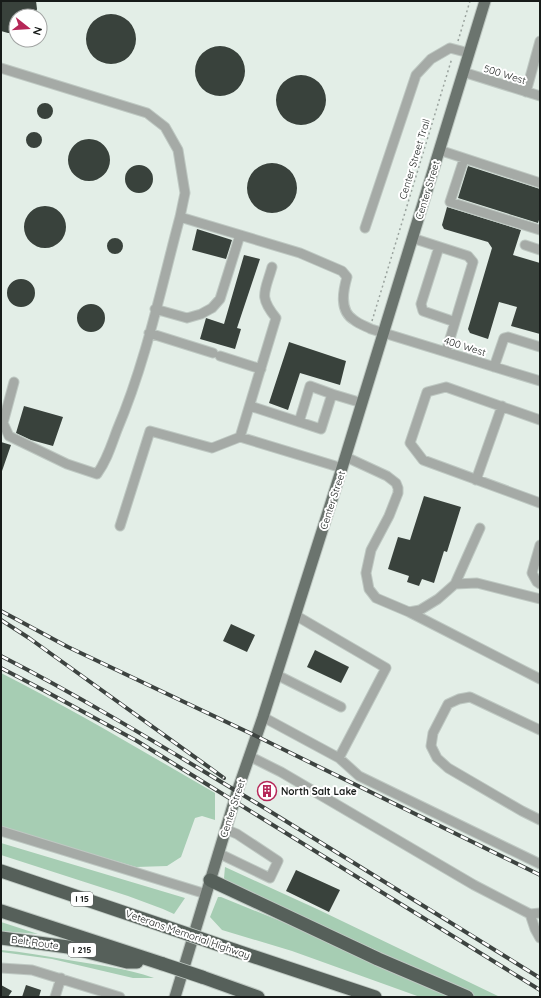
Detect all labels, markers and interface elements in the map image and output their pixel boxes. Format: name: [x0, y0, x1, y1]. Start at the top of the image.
north arrow: [8, 8, 48, 48]
text: N: [30, 25, 45, 37]
street label: 500 West: [482, 62, 528, 87]
street label: Center Street Trail: [396, 117, 432, 201]
street label: Center Street: [412, 159, 442, 221]
street label: 400 West: [442, 334, 488, 359]
street label: Center Street: [317, 469, 348, 531]
street label: Center Street: [217, 777, 248, 839]
building icon: North Salt Lake: [256, 780, 278, 802]
place label: North Salt Lake: [281, 785, 357, 798]
road number: I 15: [71, 892, 93, 906]
street label: Veterans Memorial Highway: [124, 907, 252, 962]
street label: Belt Route: [10, 933, 60, 952]
road number: I 215: [68, 943, 96, 957]

